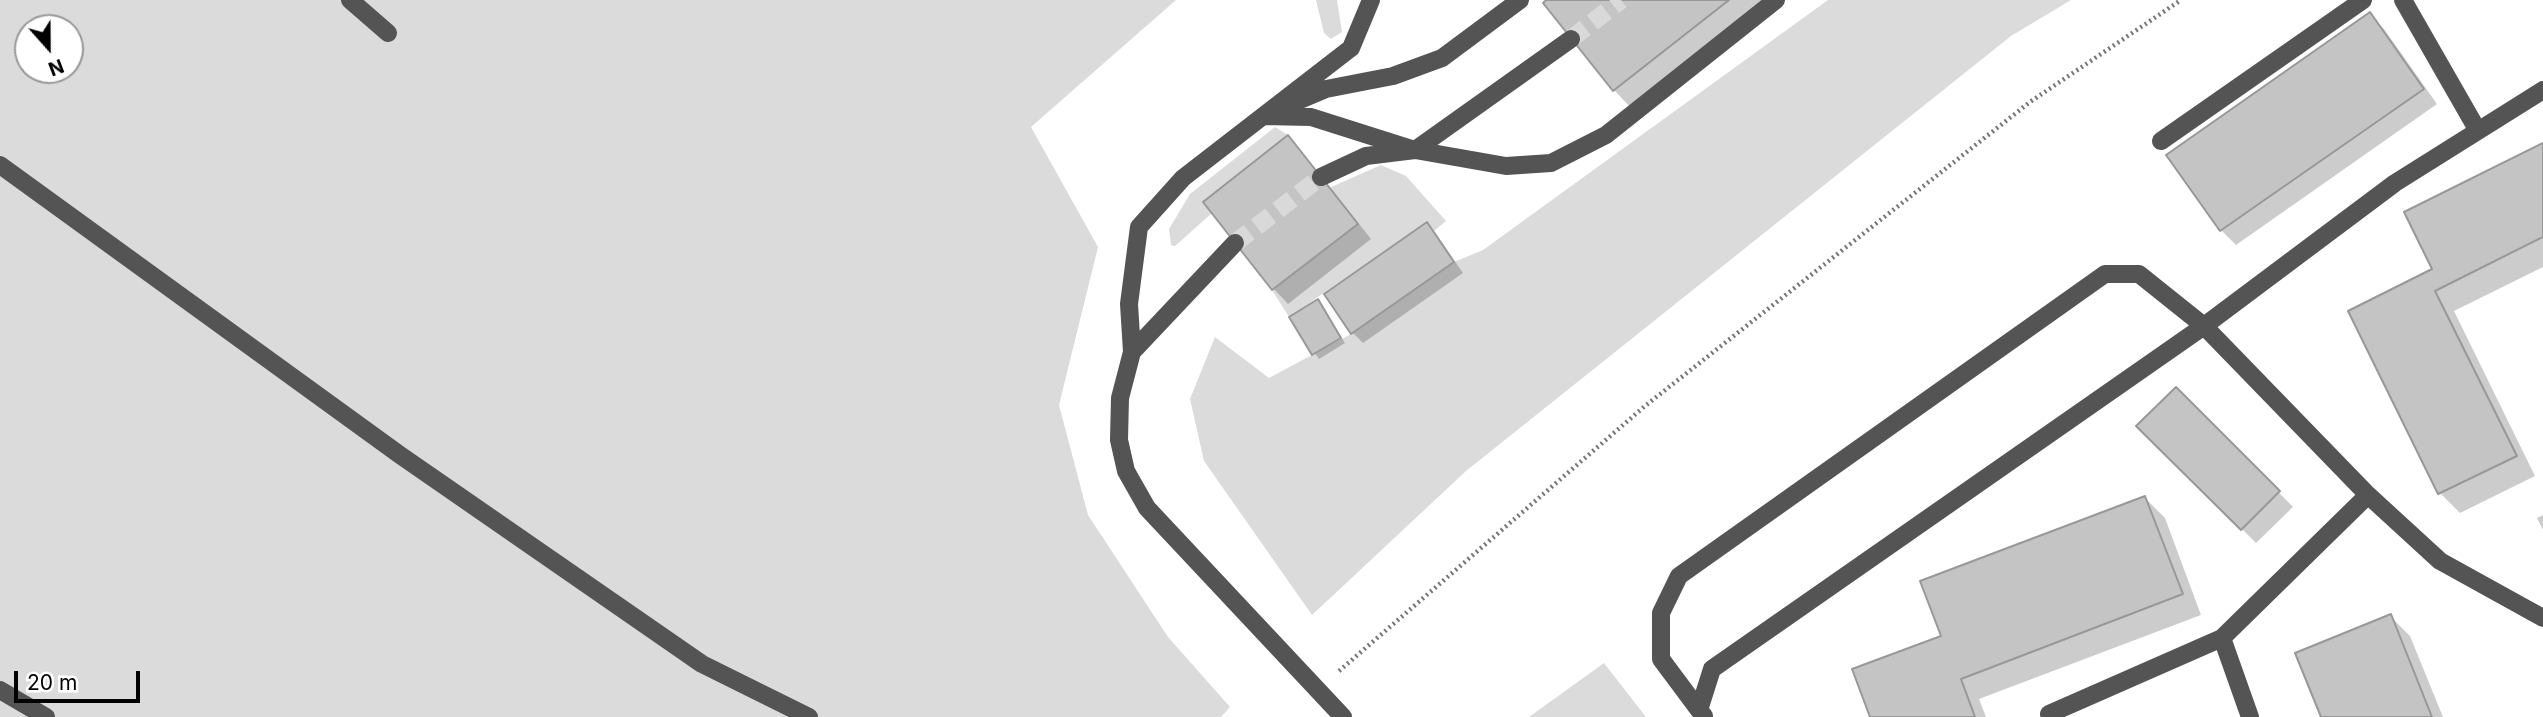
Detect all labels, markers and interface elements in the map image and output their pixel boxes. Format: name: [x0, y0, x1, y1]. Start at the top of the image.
north arrow: [14, 14, 84, 84]
text: N: [45, 54, 67, 81]
scale bar: [18, 658, 144, 702]
text: 20 m: [27, 670, 77, 695]

